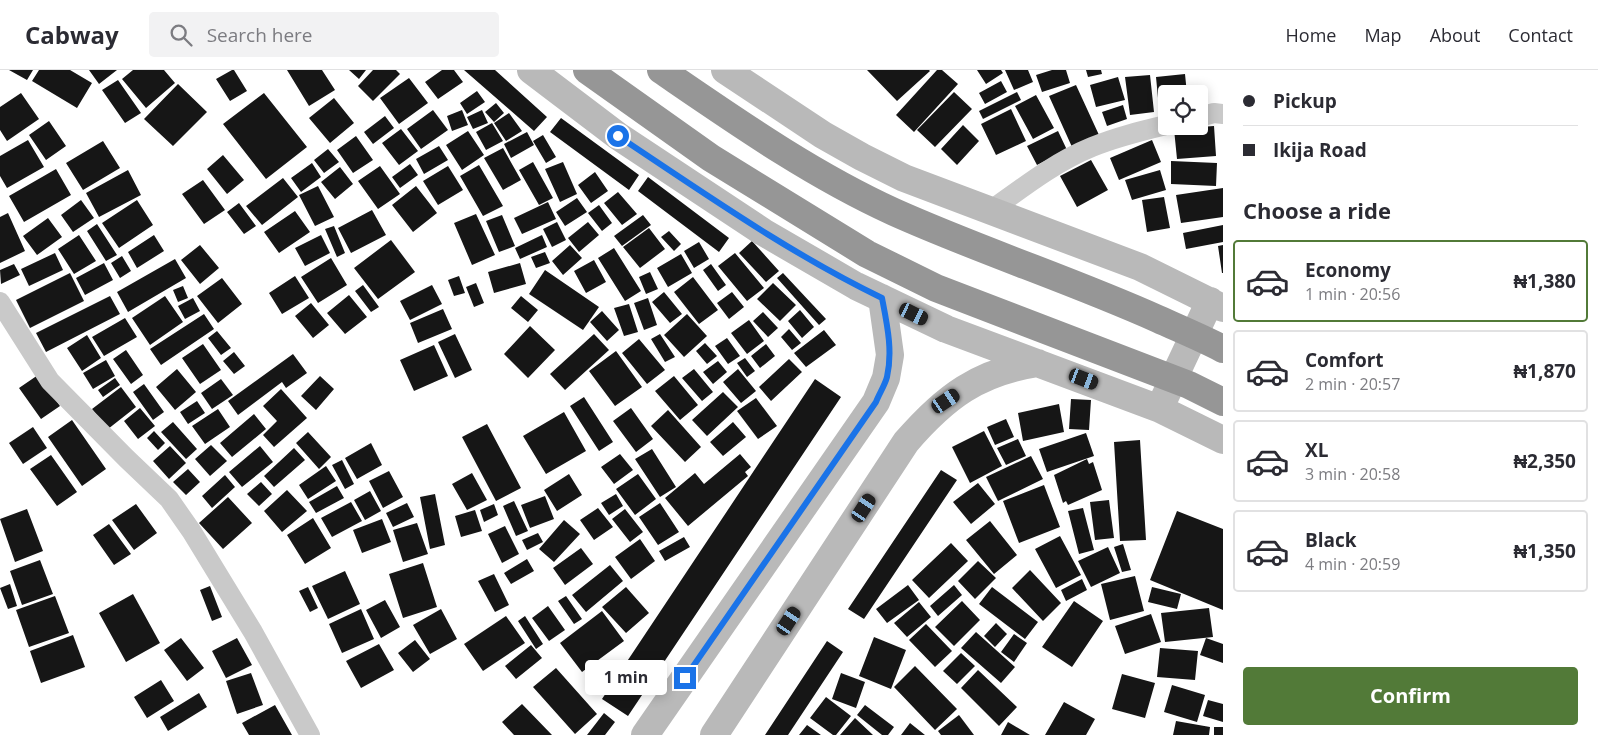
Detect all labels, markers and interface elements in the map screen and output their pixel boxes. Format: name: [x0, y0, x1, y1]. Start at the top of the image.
search box: [149, 12, 499, 57]
text: Cabway: [25, 18, 119, 51]
icon: search: [167, 21, 195, 49]
text: Search here: [207, 22, 313, 48]
text: Home: [1286, 23, 1336, 47]
text: Map: [1364, 23, 1402, 47]
text: About: [1430, 23, 1480, 47]
text: Contact: [1508, 23, 1573, 47]
map controls: [1158, 85, 1208, 135]
button: locate: [1158, 85, 1208, 135]
text: Pickup: [1273, 88, 1337, 114]
route start: [607, 125, 629, 147]
text: Ikija Road: [1273, 137, 1367, 163]
text: Choose a ride: [1243, 195, 1391, 225]
text: Economy: [1305, 257, 1391, 283]
icon: car: [1245, 259, 1290, 304]
text: ₦1,380: [1513, 268, 1576, 294]
text: 1 min · 20:56: [1305, 283, 1400, 305]
car: [897, 301, 930, 327]
text: Comfort: [1305, 347, 1384, 373]
icon: car: [1245, 349, 1290, 394]
text: ₦1,870: [1513, 358, 1576, 384]
car: [1067, 367, 1100, 391]
text: 2 min · 20:57: [1305, 373, 1400, 395]
car: [929, 386, 962, 416]
text: XL: [1305, 437, 1328, 463]
icon: car: [1245, 439, 1290, 484]
text: ₦2,350: [1513, 448, 1576, 474]
text: 3 min · 20:58: [1305, 463, 1400, 485]
car: [849, 491, 878, 525]
text: Black: [1305, 527, 1357, 553]
icon: car: [1245, 529, 1290, 574]
text: ₦1,350: [1513, 538, 1576, 564]
text: 4 min · 20:59: [1305, 553, 1400, 575]
car: [774, 604, 803, 638]
callout: 1 min: [585, 660, 668, 696]
text: 1 min: [604, 666, 648, 688]
route end: [674, 667, 696, 689]
button: Confirm: [1243, 667, 1578, 725]

